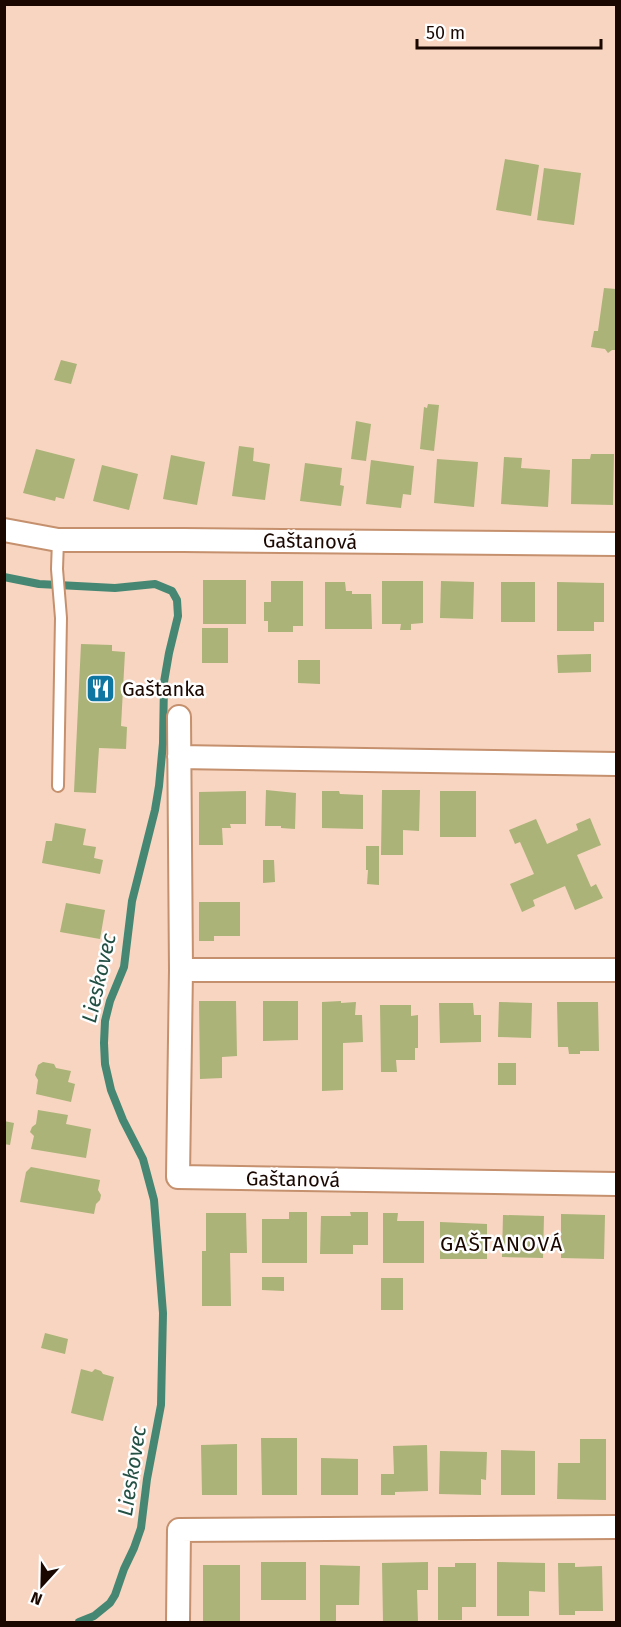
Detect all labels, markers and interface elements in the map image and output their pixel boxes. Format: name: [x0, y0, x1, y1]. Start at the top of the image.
scale bar: [417, 12, 602, 50]
text: 50 m: [426, 22, 465, 44]
street label: Gaštanová: [263, 528, 357, 554]
restaurant icon: Gaštanka: [85, 673, 117, 705]
place label: Gaštanka: [122, 677, 205, 701]
water label: Lieskovec: [76, 931, 122, 1025]
street label: Gaštanová: [246, 1166, 340, 1192]
district label: GAŠTANOVÁ: [440, 1231, 564, 1257]
water label: Lieskovec: [112, 1424, 152, 1518]
north arrow: [12, 1555, 72, 1615]
text: N: [28, 1588, 45, 1609]

